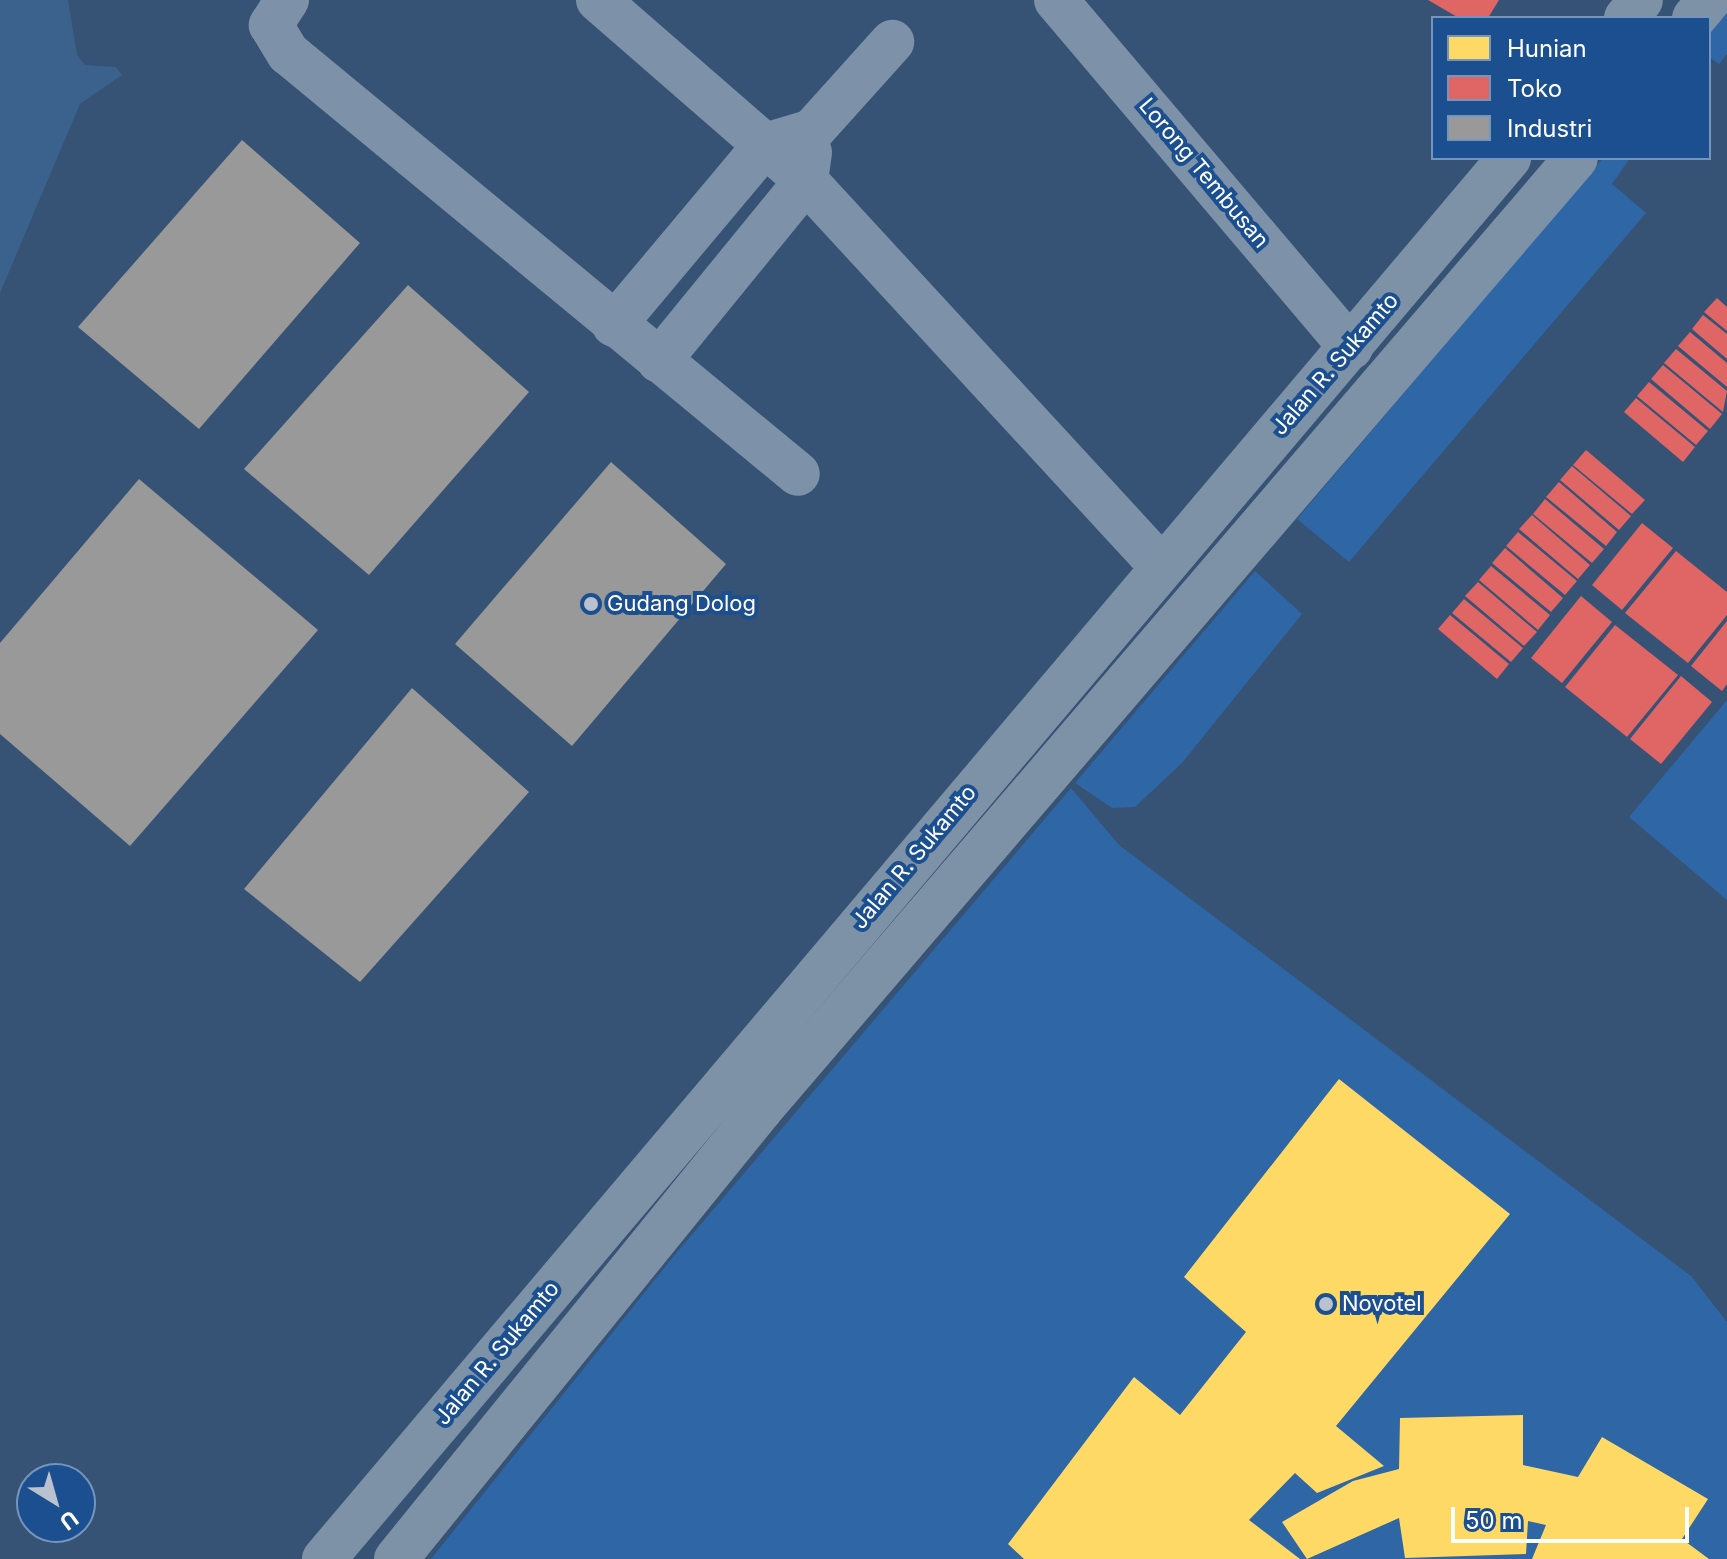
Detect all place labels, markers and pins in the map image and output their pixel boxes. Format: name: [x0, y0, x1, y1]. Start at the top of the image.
place label: Gudang Dolog: [607, 591, 756, 617]
marker: Gudang Dolog: [582, 595, 600, 613]
place label: Novotel: [1342, 1291, 1422, 1317]
marker: Novotel: [1317, 1295, 1335, 1313]

